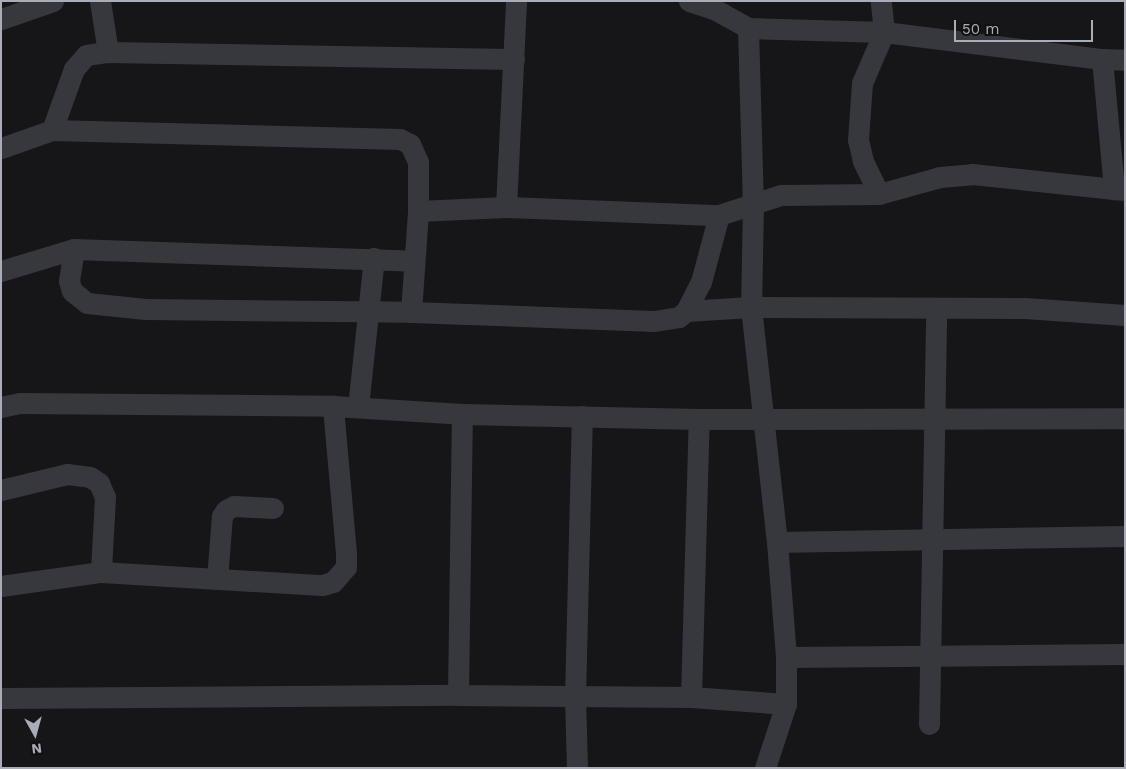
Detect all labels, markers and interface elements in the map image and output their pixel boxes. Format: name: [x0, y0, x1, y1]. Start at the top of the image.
scale bar: [956, 10, 1095, 42]
text: 50 m: [962, 20, 999, 38]
north arrow: [10, 709, 60, 759]
text: N: [31, 740, 43, 757]

